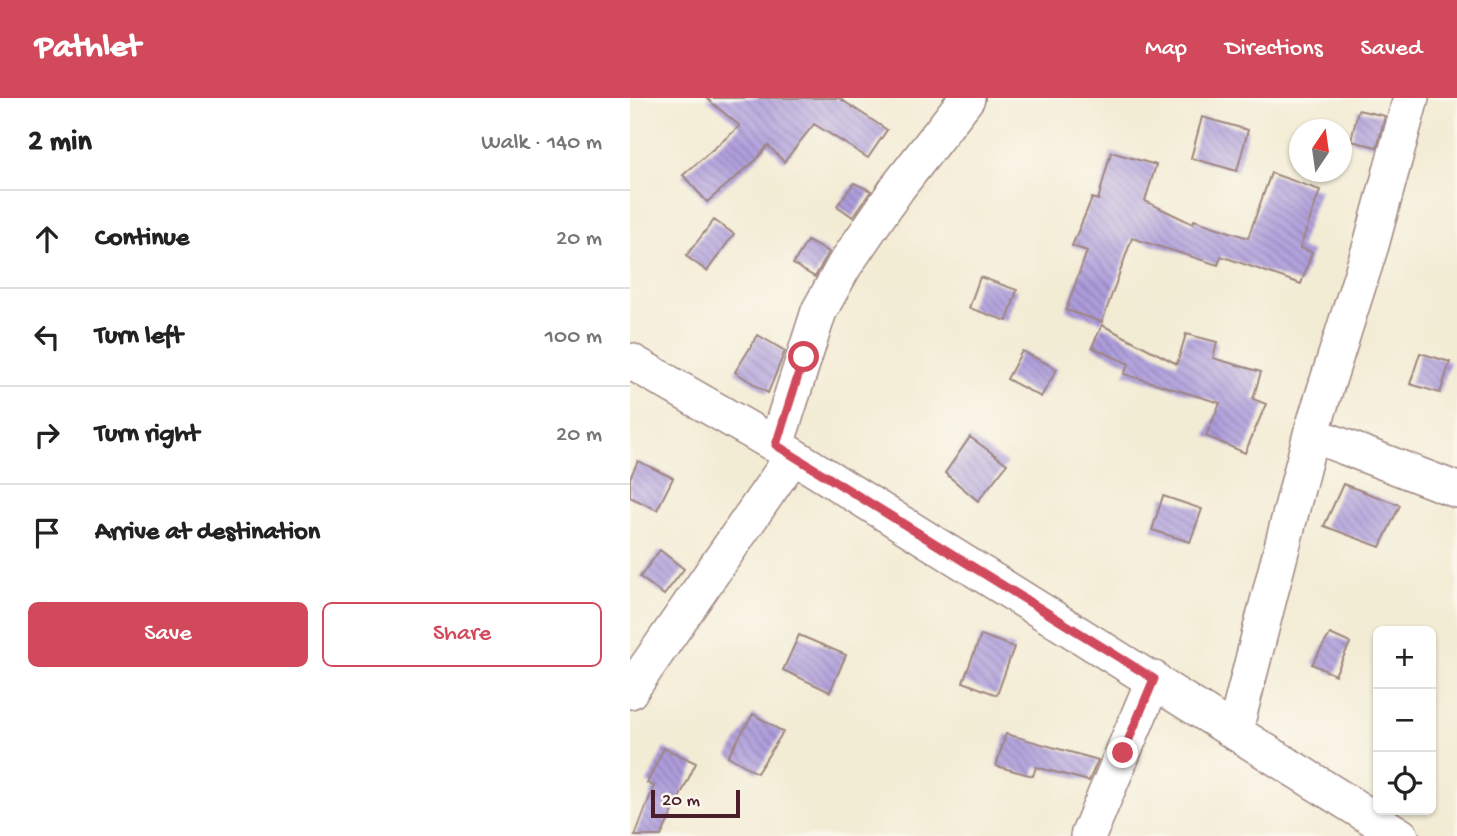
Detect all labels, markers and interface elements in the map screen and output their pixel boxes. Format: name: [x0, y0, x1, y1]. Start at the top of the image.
text: Pathlet: [35, 30, 141, 68]
text: Map: [1145, 35, 1187, 64]
text: Directions: [1225, 35, 1323, 64]
text: Saved: [1361, 35, 1422, 64]
north arrow: [1289, 119, 1352, 182]
text: 2 min: [28, 126, 92, 161]
text: Walk · 140 m: [481, 130, 602, 157]
icon: ahead: [28, 220, 66, 258]
text: Continue: [95, 224, 189, 255]
text: 20 m: [556, 226, 602, 253]
icon: left: [28, 318, 66, 356]
text: Turn left: [95, 322, 183, 353]
text: 100 m: [545, 324, 602, 351]
route start: [788, 341, 819, 372]
icon: right: [28, 416, 66, 454]
text: Turn right: [95, 420, 199, 451]
text: 20 m: [556, 422, 602, 449]
icon: arrive: [28, 514, 66, 552]
text: Arrive at destination: [95, 518, 320, 549]
button: Save: [28, 602, 308, 667]
button: Share: [322, 602, 602, 667]
map controls: [1373, 626, 1436, 815]
button: +: [1373, 626, 1436, 689]
button: −: [1373, 689, 1436, 752]
route end: [1107, 737, 1138, 768]
button: locate: [1373, 752, 1436, 815]
scale bar: [651, 787, 740, 819]
text: 20 m: [662, 790, 700, 813]

